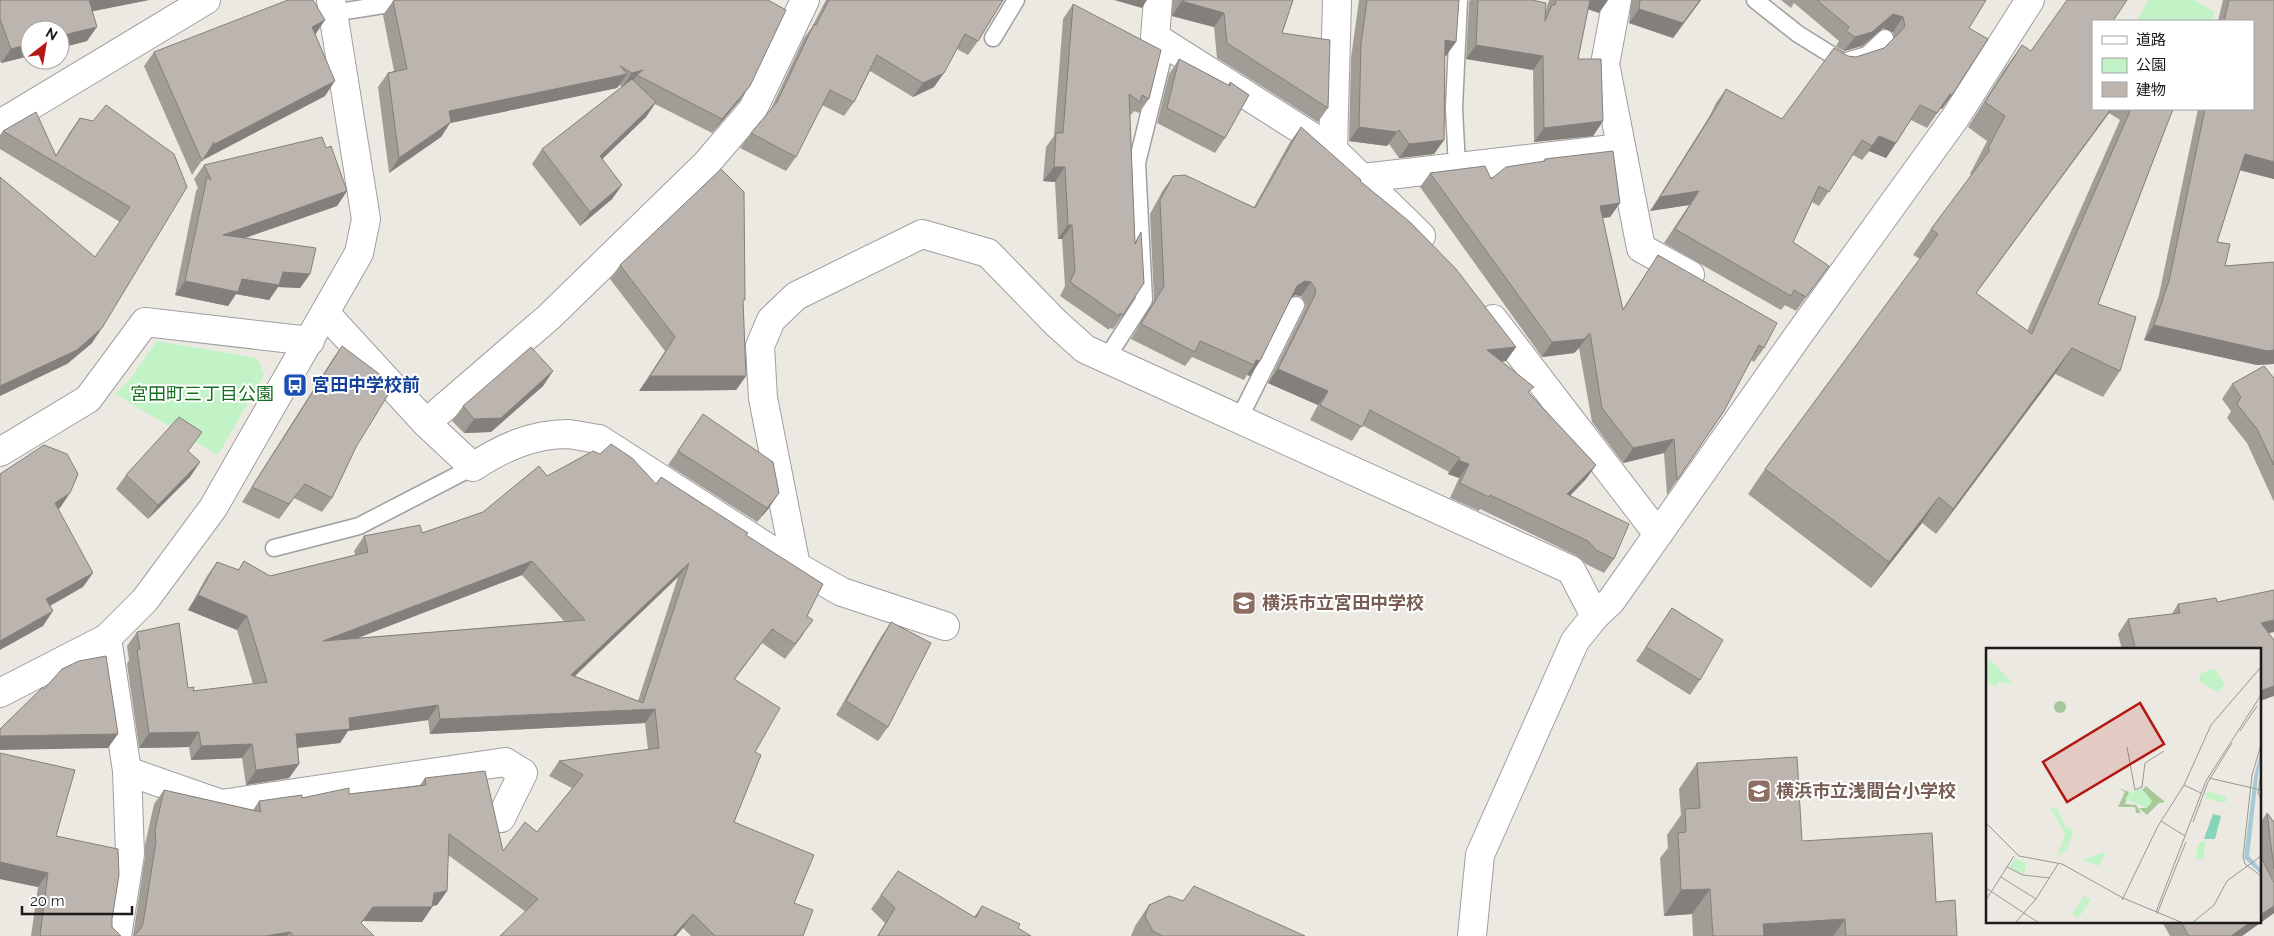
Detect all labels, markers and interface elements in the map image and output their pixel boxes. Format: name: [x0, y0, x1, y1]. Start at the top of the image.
north arrow: [20, 20, 70, 70]
legend: [2092, 20, 2254, 110]
text: N: [43, 24, 60, 43]
text: 道路: [2136, 31, 2166, 49]
text: 公園: [2136, 56, 2166, 74]
text: 建物: [2136, 81, 2166, 99]
bus stop icon: 宮田中学校前: [282, 372, 308, 398]
place label: 宮田中学校前: [312, 374, 420, 395]
park label: 宮田町三丁目公園: [130, 383, 274, 404]
school or university icon: 横浜市立宮田中学校: [1231, 590, 1257, 616]
place label: 横浜市立宮田中学校: [1262, 592, 1424, 613]
inset map: [1986, 648, 2262, 924]
school or university icon: 横浜市立浅間台小学校: [1746, 778, 1772, 804]
place label: 横浜市立浅間台小学校: [1776, 780, 1956, 801]
scale bar: [22, 884, 132, 916]
text: 20 m: [30, 892, 65, 910]

